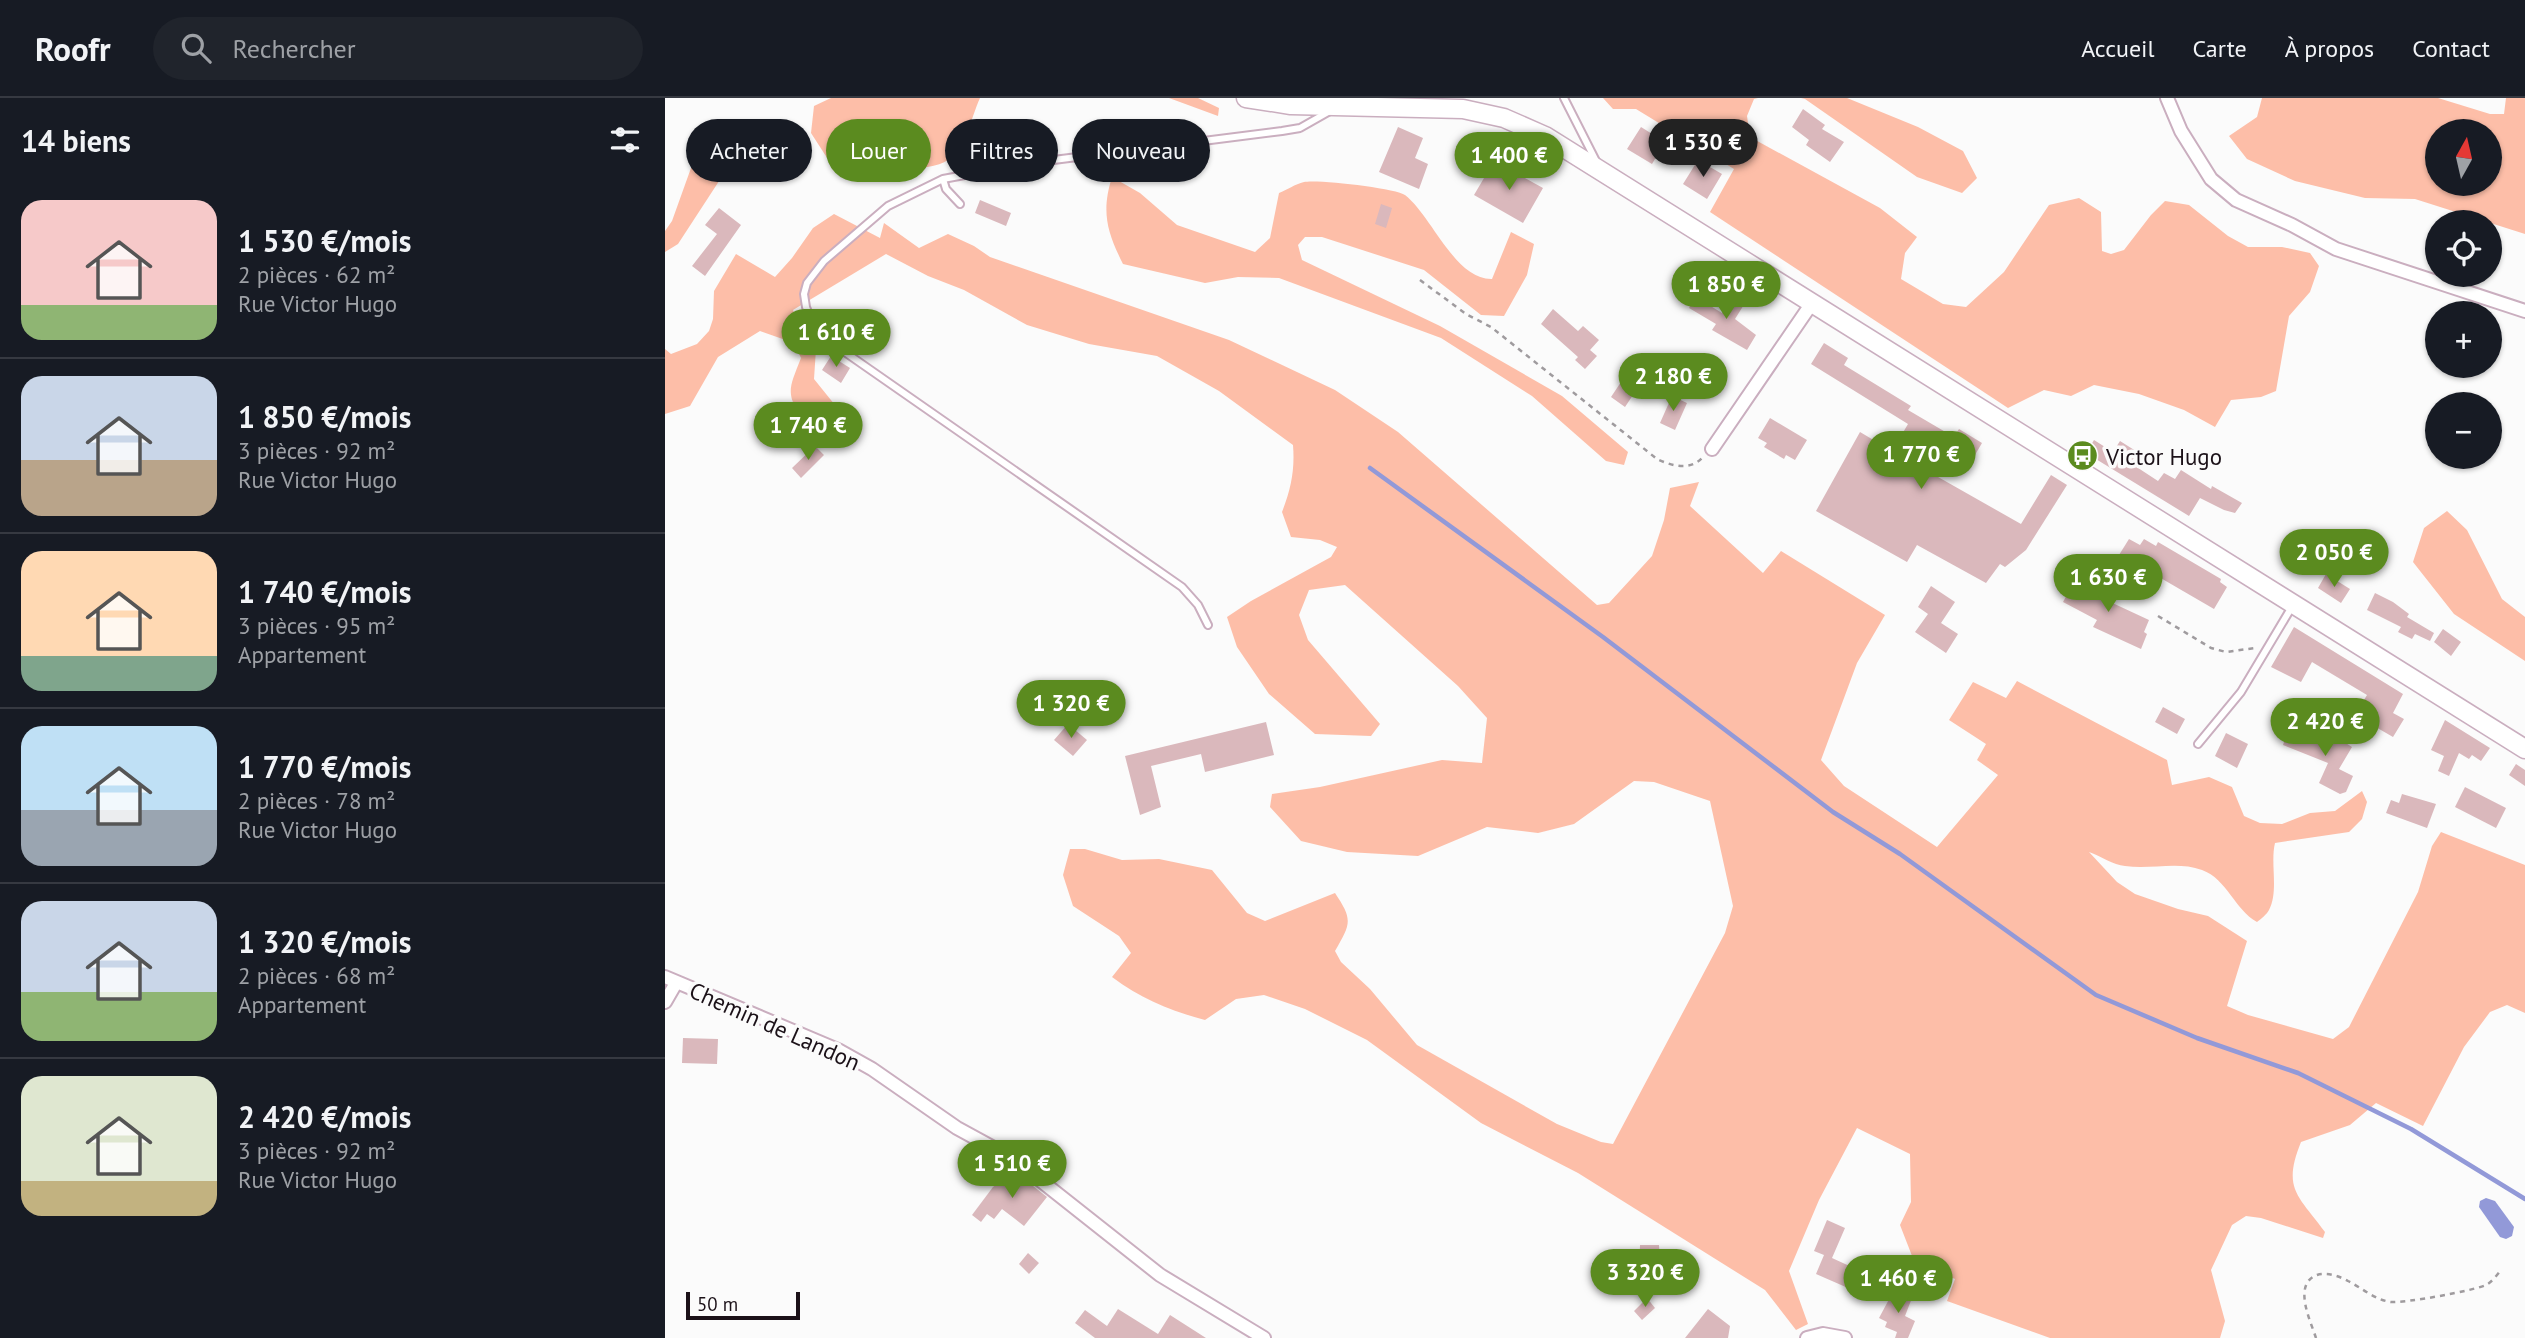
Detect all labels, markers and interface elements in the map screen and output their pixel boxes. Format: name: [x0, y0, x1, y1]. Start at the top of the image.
search box: [153, 17, 643, 80]
text: Roofr: [35, 27, 111, 70]
icon: search: [177, 29, 215, 67]
text: Rechercher: [233, 32, 356, 65]
text: Accueil: [2081, 33, 2155, 64]
text: Carte: [2193, 33, 2247, 64]
text: À propos: [2285, 33, 2374, 64]
text: Contact: [2412, 33, 2490, 64]
chip: Acheter: [686, 119, 812, 182]
chip: Louer: [826, 119, 931, 182]
chip: Filtres: [945, 119, 1058, 182]
chip: Nouveau: [1072, 119, 1210, 182]
north arrow: [2425, 119, 2503, 196]
map controls: [2425, 119, 2502, 469]
pin: 1 530 €: [1638, 120, 1768, 179]
text: 14 biens: [21, 121, 131, 160]
icon: filters: [606, 121, 644, 159]
text: 1 530 €: [1665, 127, 1741, 156]
pin: 1 400 €: [1444, 132, 1574, 192]
text: 1 400 €: [1471, 140, 1547, 169]
button: locate: [2425, 210, 2502, 287]
text: 1 530 €/mois: [238, 221, 411, 260]
icon: home: [77, 228, 161, 312]
text: 2 pièces · 62 m²: [238, 260, 395, 289]
pin: 1 850 €: [1661, 262, 1791, 321]
text: 1 850 €: [1688, 269, 1764, 298]
text: Rue Victor Hugo: [238, 289, 397, 318]
button: +: [2425, 301, 2502, 378]
pin: 1 610 €: [771, 310, 901, 369]
text: 1 610 €: [798, 317, 874, 346]
pin: 2 180 €: [1608, 354, 1738, 413]
text: 2 180 €: [1635, 361, 1711, 390]
button: −: [2425, 392, 2502, 469]
text: 1 850 €/mois: [238, 397, 411, 436]
pin: 1 740 €: [743, 402, 873, 462]
icon: home: [77, 404, 161, 488]
text: 1 740 €: [770, 410, 846, 439]
pin: 1 770 €: [1856, 432, 1986, 491]
text: 3 pièces · 92 m²: [238, 436, 395, 465]
text: 1 770 €: [1883, 439, 1959, 468]
bus stop icon: Victor Hugo: [2066, 439, 2100, 473]
place label: Victor Hugo: [2105, 442, 2222, 471]
text: Rue Victor Hugo: [238, 465, 397, 494]
pin: 2 050 €: [2269, 530, 2399, 589]
text: 2 050 €: [2296, 537, 2372, 566]
pin: 1 630 €: [2043, 554, 2173, 614]
text: 1 630 €: [2070, 562, 2146, 591]
text: 1 740 €/mois: [238, 572, 411, 611]
icon: home: [77, 579, 161, 663]
text: 3 pièces · 95 m²: [238, 611, 395, 640]
text: Appartement: [238, 640, 366, 669]
pin: 1 320 €: [1006, 680, 1136, 740]
text: 1 320 €: [1033, 688, 1109, 717]
pin: 2 420 €: [2260, 698, 2390, 758]
text: 2 420 €: [2287, 706, 2363, 735]
text: 1 770 €/mois: [238, 747, 411, 786]
icon: home: [77, 754, 161, 838]
text: 2 pièces · 78 m²: [238, 786, 395, 815]
text: Rue Victor Hugo: [238, 815, 397, 844]
text: 1 320 €/mois: [238, 922, 411, 961]
icon: home: [77, 929, 161, 1013]
text: 2 pièces · 68 m²: [238, 961, 395, 990]
street label: Chemin de Landon: [685, 975, 865, 1077]
text: Appartement: [238, 990, 366, 1019]
text: 2 420 €/mois: [238, 1097, 411, 1136]
icon: home: [77, 1104, 161, 1188]
text: 3 pièces · 92 m²: [238, 1136, 395, 1165]
pin: 1 510 €: [947, 1140, 1077, 1200]
text: 1 510 €: [974, 1148, 1050, 1177]
text: Rue Victor Hugo: [238, 1165, 397, 1194]
pin: 3 320 €: [1580, 1250, 1710, 1309]
pin: 1 460 €: [1833, 1256, 1963, 1315]
text: 3 320 €: [1607, 1257, 1683, 1286]
text: 1 460 €: [1860, 1263, 1936, 1292]
scale bar: [686, 1289, 800, 1321]
text: 50 m: [697, 1292, 738, 1316]

